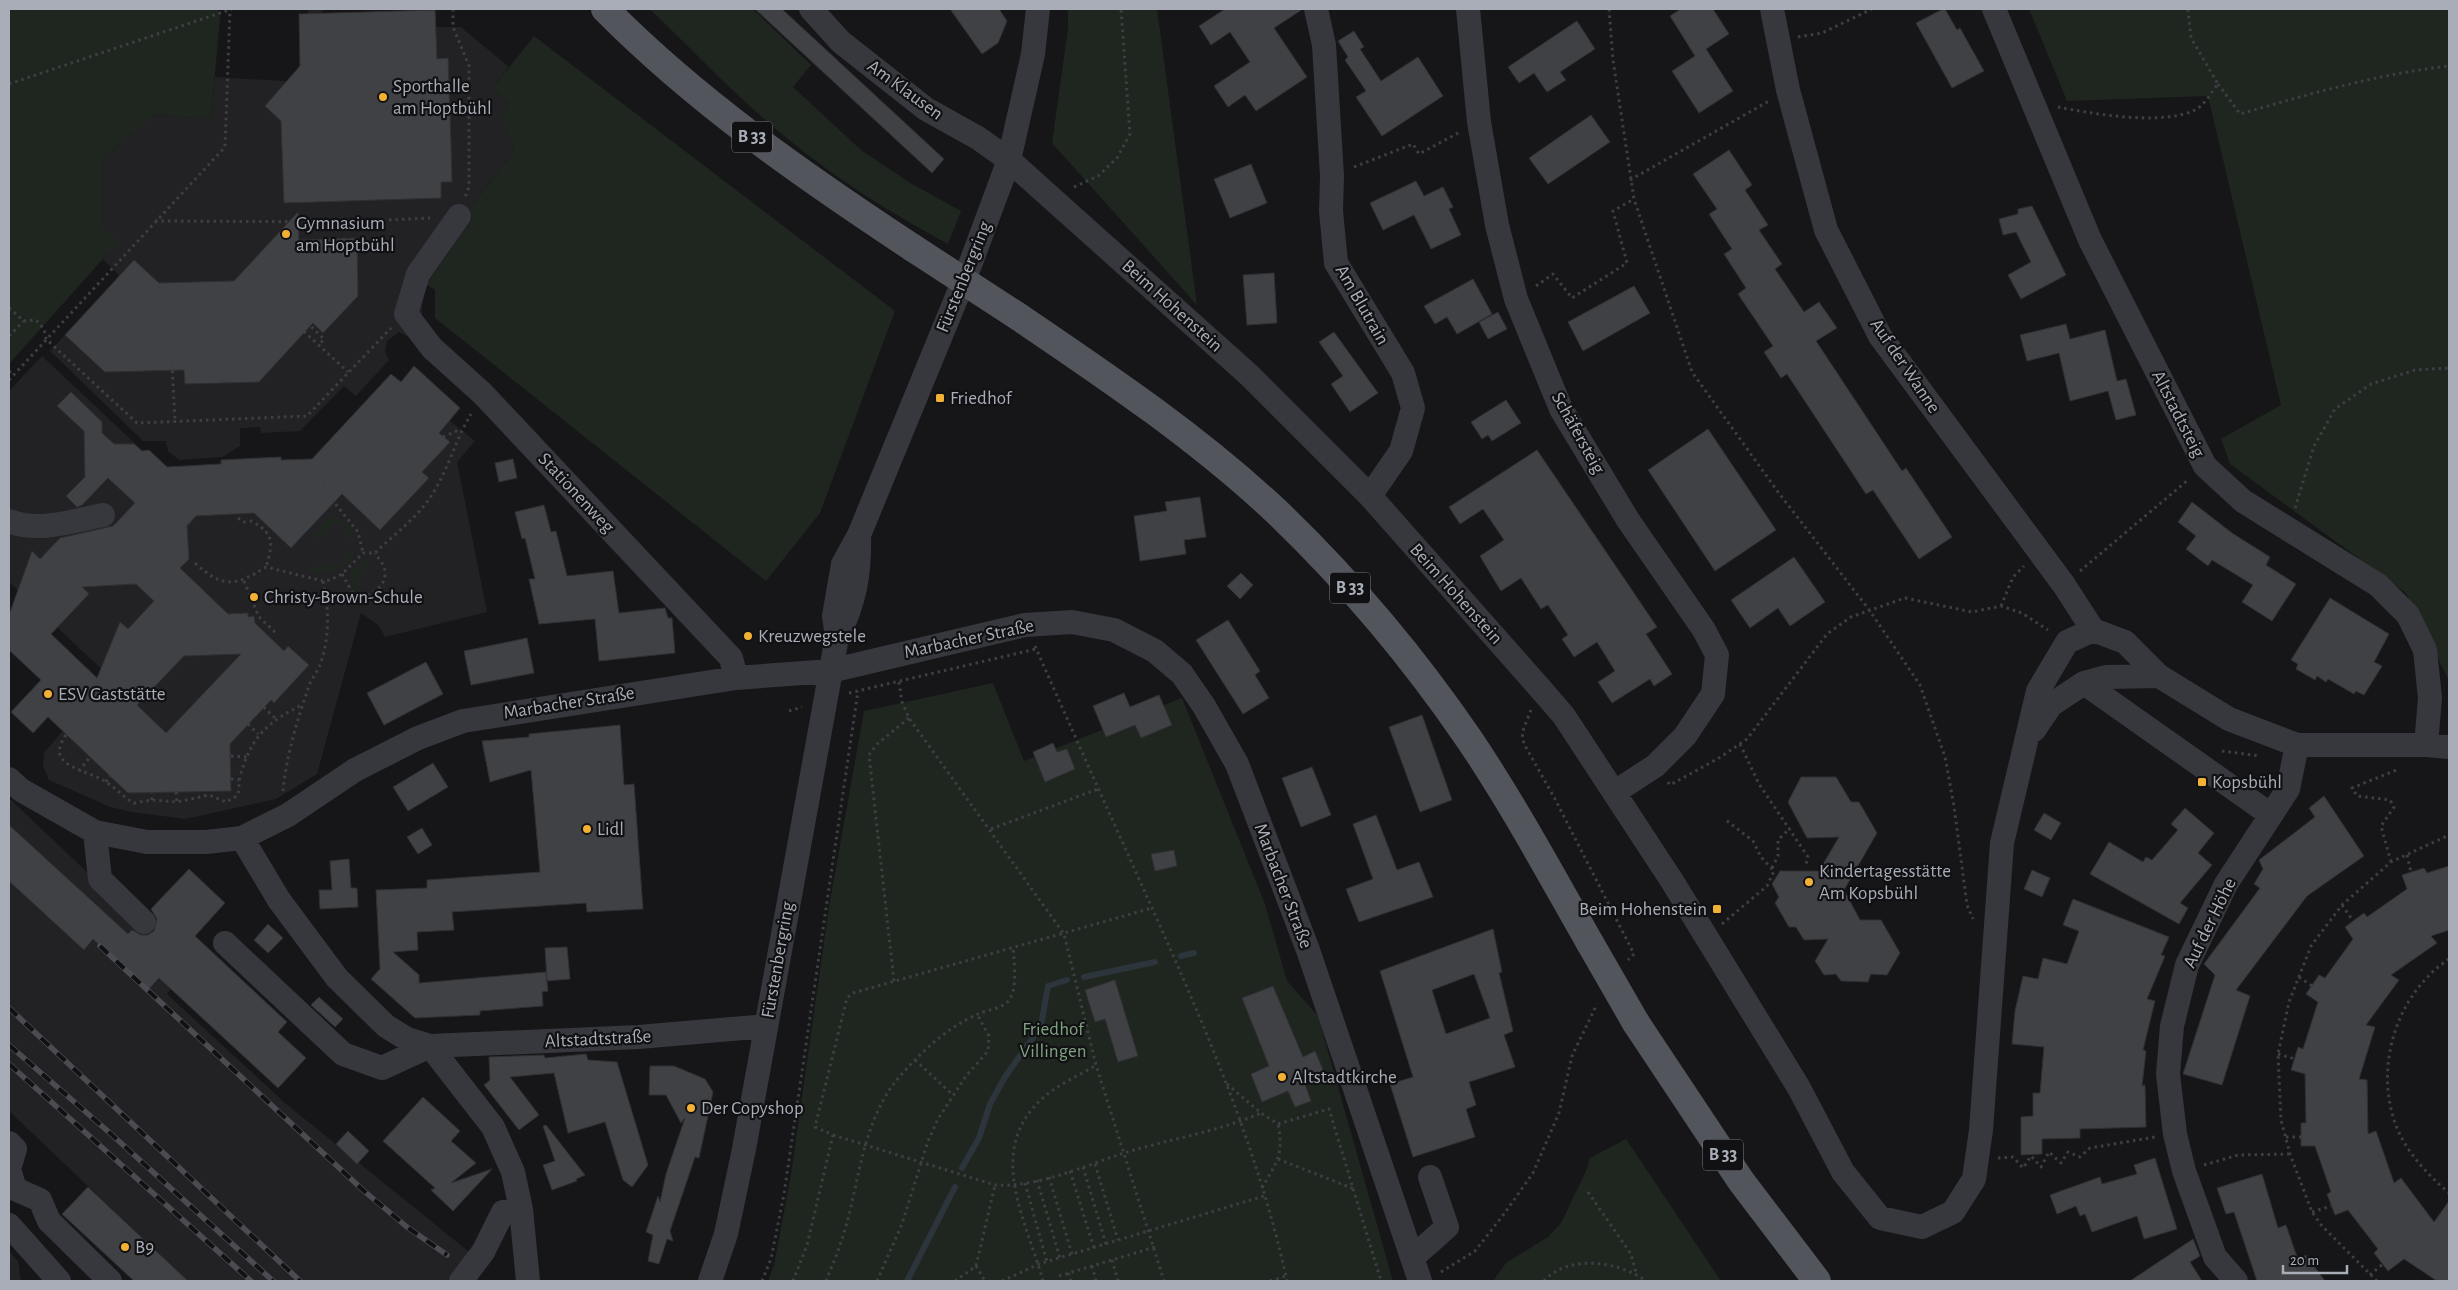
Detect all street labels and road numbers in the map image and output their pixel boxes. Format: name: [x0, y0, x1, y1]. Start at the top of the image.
street label: Am Klausen: [864, 56, 946, 124]
road number: B 33: [732, 121, 772, 152]
street label: Fürstenbergring: [933, 218, 995, 335]
street label: Beim Hohenstein: [1118, 256, 1226, 356]
street label: Am Blutrain: [1332, 262, 1392, 348]
street label: Auf der Wanne: [1866, 315, 1944, 417]
street label: Altstadtsteig: [2148, 367, 2208, 461]
street label: Schäfersteig: [1548, 389, 1609, 478]
street label: Stationenweg: [534, 449, 618, 537]
street label: Beim Hohenstein: [1406, 540, 1506, 648]
road number: B 33: [1330, 572, 1370, 604]
street label: Marbacher Straße: [902, 616, 1036, 662]
street label: Marbacher Straße: [502, 683, 636, 723]
street label: Marbacher Straße: [1250, 821, 1316, 951]
street label: Auf der Höhe: [2180, 875, 2240, 971]
street label: Fürstenbergring: [758, 899, 798, 1020]
street label: Altstadtstraße: [544, 1027, 652, 1051]
road number: B 33: [1703, 1140, 1743, 1170]

